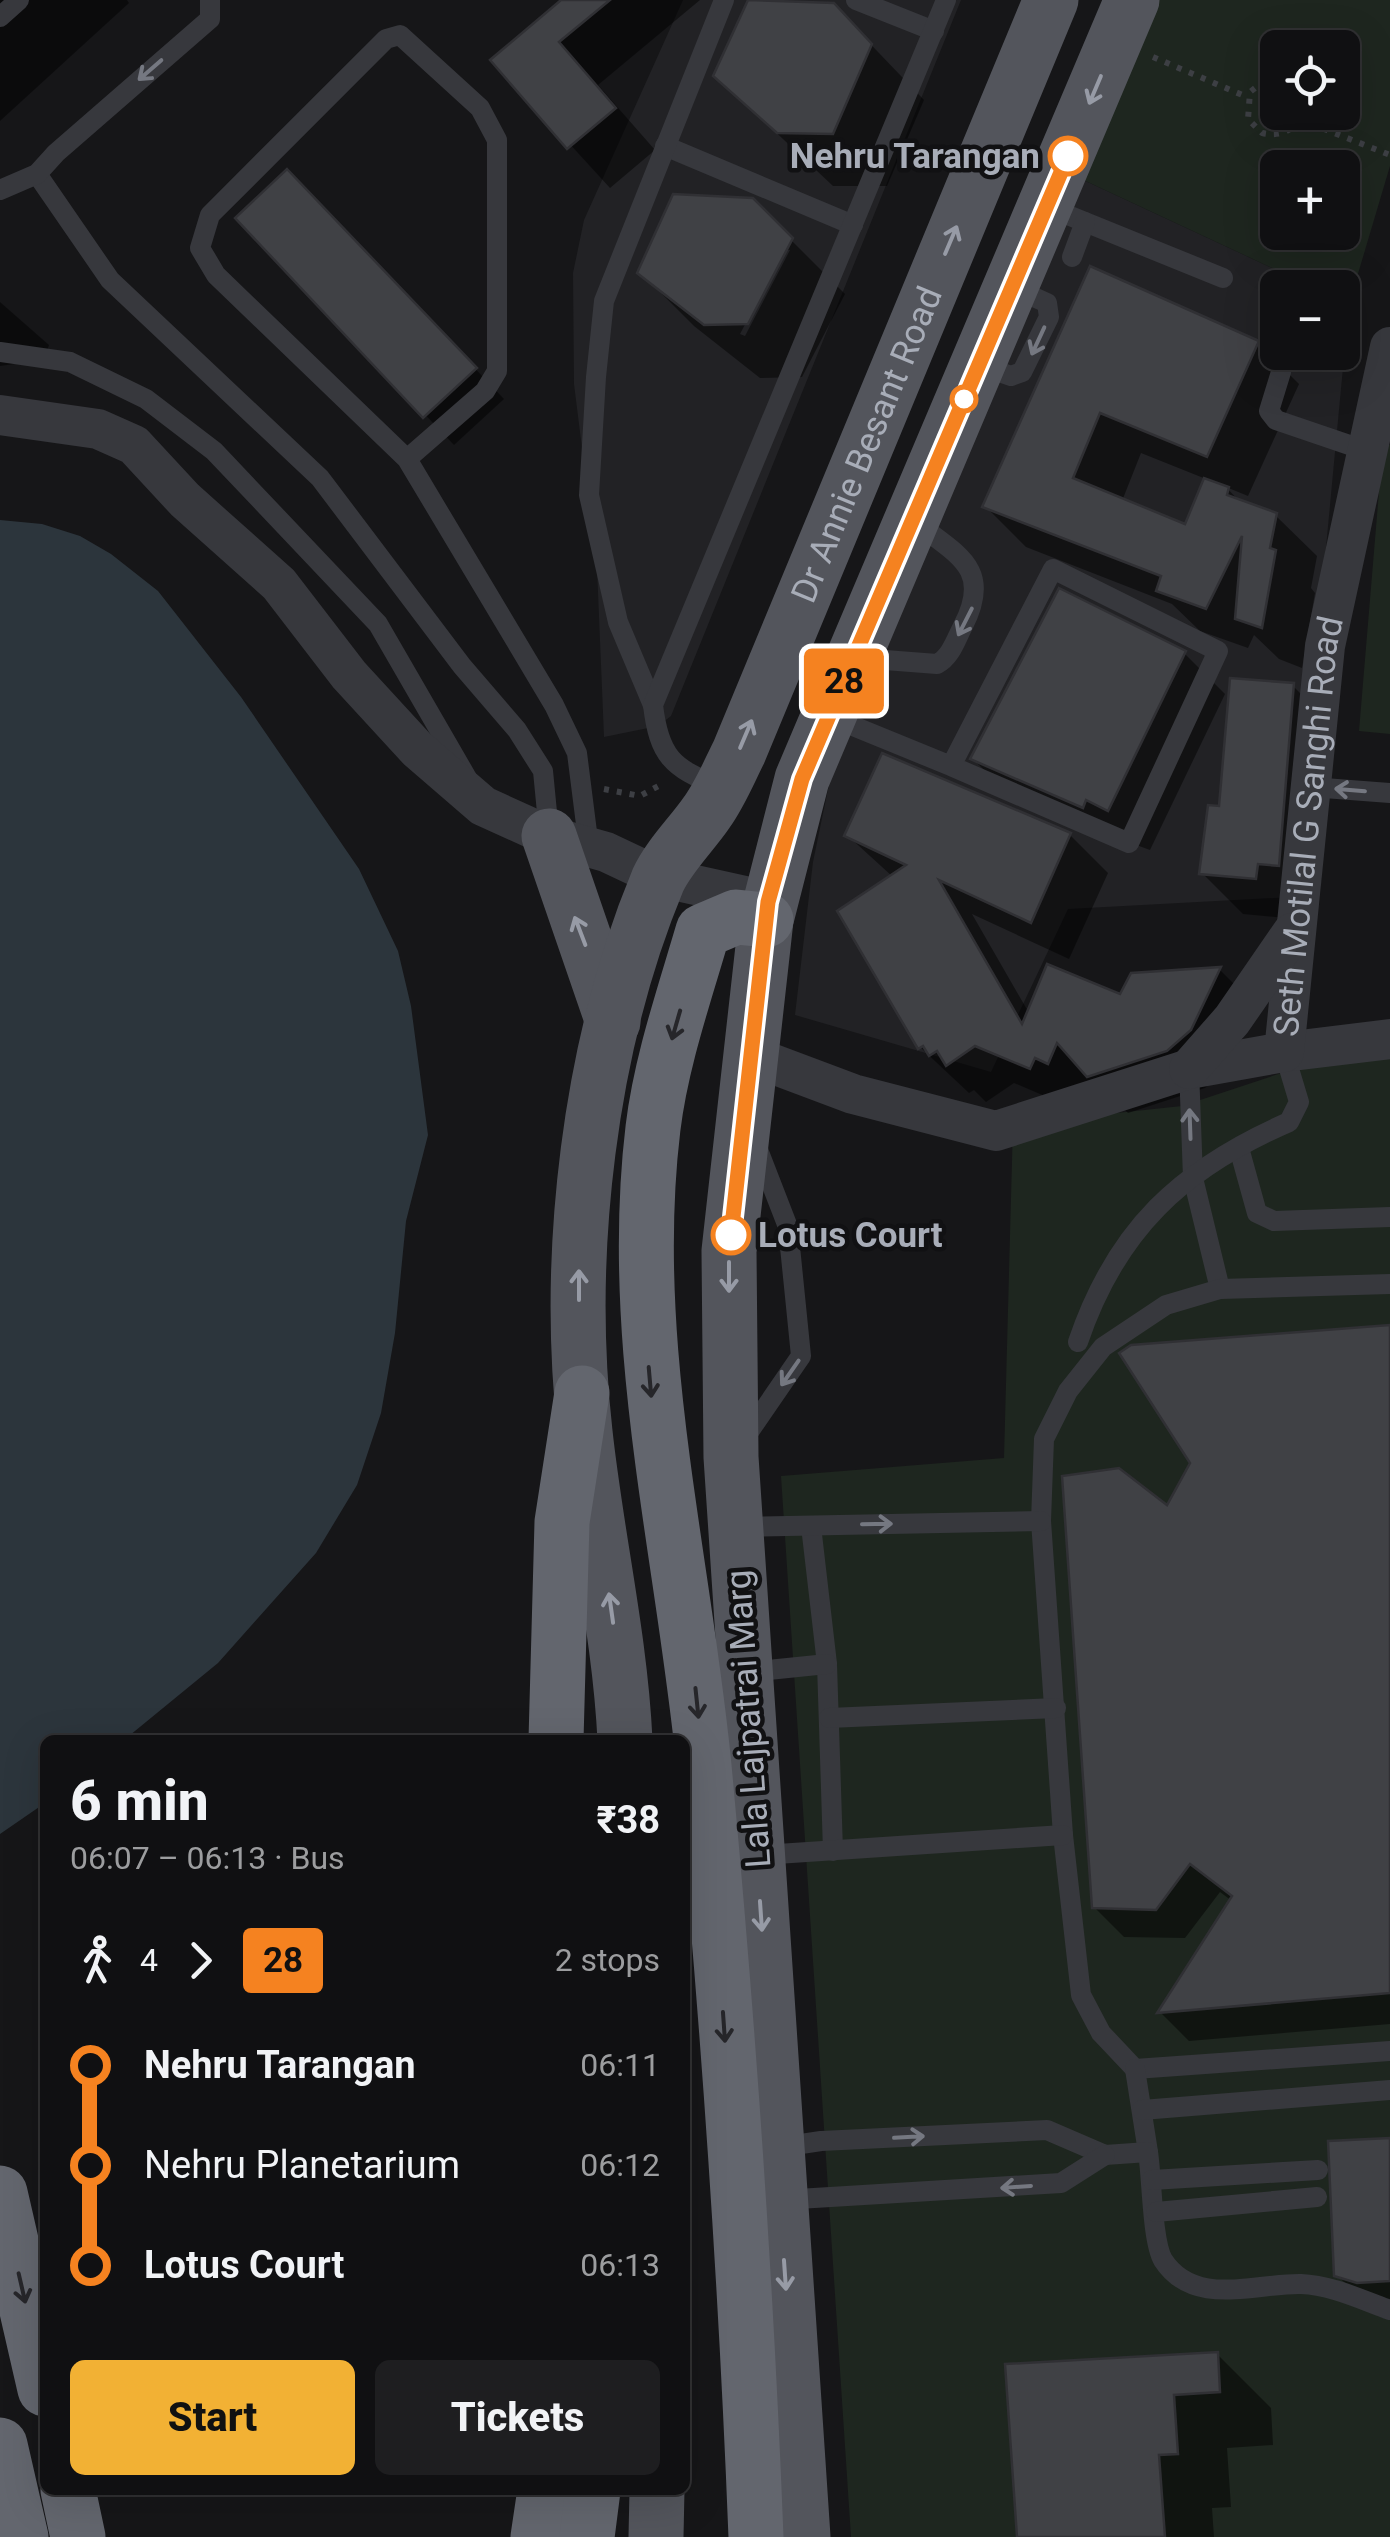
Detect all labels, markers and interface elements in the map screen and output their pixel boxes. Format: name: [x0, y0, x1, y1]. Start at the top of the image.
map controls: [1260, 30, 1360, 370]
button: locate: [1260, 30, 1360, 130]
one-way arrow: [138, 59, 163, 82]
one-way arrow: [1085, 74, 1103, 105]
place label: Nehru Tarangan: [790, 136, 1040, 177]
marker: Nehru Tarangan: [1049, 137, 1087, 175]
button: +: [1260, 150, 1360, 250]
one-way arrow: [944, 225, 962, 256]
button: −: [1260, 270, 1360, 370]
street label: Dr Annie Besant Road: [783, 281, 951, 609]
one-way arrow: [1027, 325, 1046, 355]
unlabelled marker: [951, 386, 977, 412]
one-way arrow: [955, 606, 974, 636]
street label: Seth Motilal G Sanghi Road: [1266, 612, 1352, 1038]
line badge: 28: [799, 648, 889, 714]
text: 28: [824, 661, 864, 702]
one-way arrow: [738, 719, 756, 750]
one-way arrow: [1335, 780, 1367, 799]
one-way arrow: [570, 916, 588, 947]
one-way arrow: [666, 1009, 684, 1040]
one-way arrow: [1180, 1108, 1199, 1140]
place label: Lotus Court: [758, 1215, 943, 1256]
marker: Lotus Court: [712, 1216, 750, 1254]
one-way arrow: [720, 1260, 739, 1292]
one-way arrow: [570, 1270, 588, 1302]
one-way arrow: [780, 1358, 801, 1386]
one-way arrow: [641, 1365, 660, 1397]
one-way arrow: [861, 1515, 893, 1534]
street label: Lala Lajpatrai Marg: [718, 1569, 779, 1869]
one-way arrow: [602, 1593, 620, 1625]
one-way arrow: [688, 1687, 707, 1719]
text: 6 min: [70, 1769, 209, 1833]
text: ₹38: [596, 1798, 660, 1842]
text: 06:07 – 06:13 · Bus: [70, 1839, 345, 1877]
one-way arrow: [752, 1899, 771, 1931]
icon: walk: [70, 1933, 125, 1988]
icon: forward: [173, 1933, 228, 1988]
text: 28: [263, 1940, 303, 1981]
text: 4: [140, 1941, 158, 1979]
text: 2 stops: [555, 1941, 660, 1979]
one-way arrow: [714, 2011, 733, 2043]
text: Nehru Tarangan: [144, 2043, 416, 2087]
text: 06:11: [580, 2046, 660, 2084]
one-way arrow: [892, 2127, 924, 2146]
text: Nehru Planetarium: [144, 2143, 460, 2187]
text: 06:12: [580, 2146, 660, 2184]
one-way arrow: [1000, 2178, 1032, 2197]
text: Lotus Court: [144, 2243, 344, 2287]
text: 06:13: [580, 2246, 660, 2284]
one-way arrow: [776, 2258, 795, 2290]
one-way arrow: [14, 2271, 33, 2303]
button: Start: [70, 2360, 355, 2475]
button: Tickets: [375, 2360, 660, 2475]

